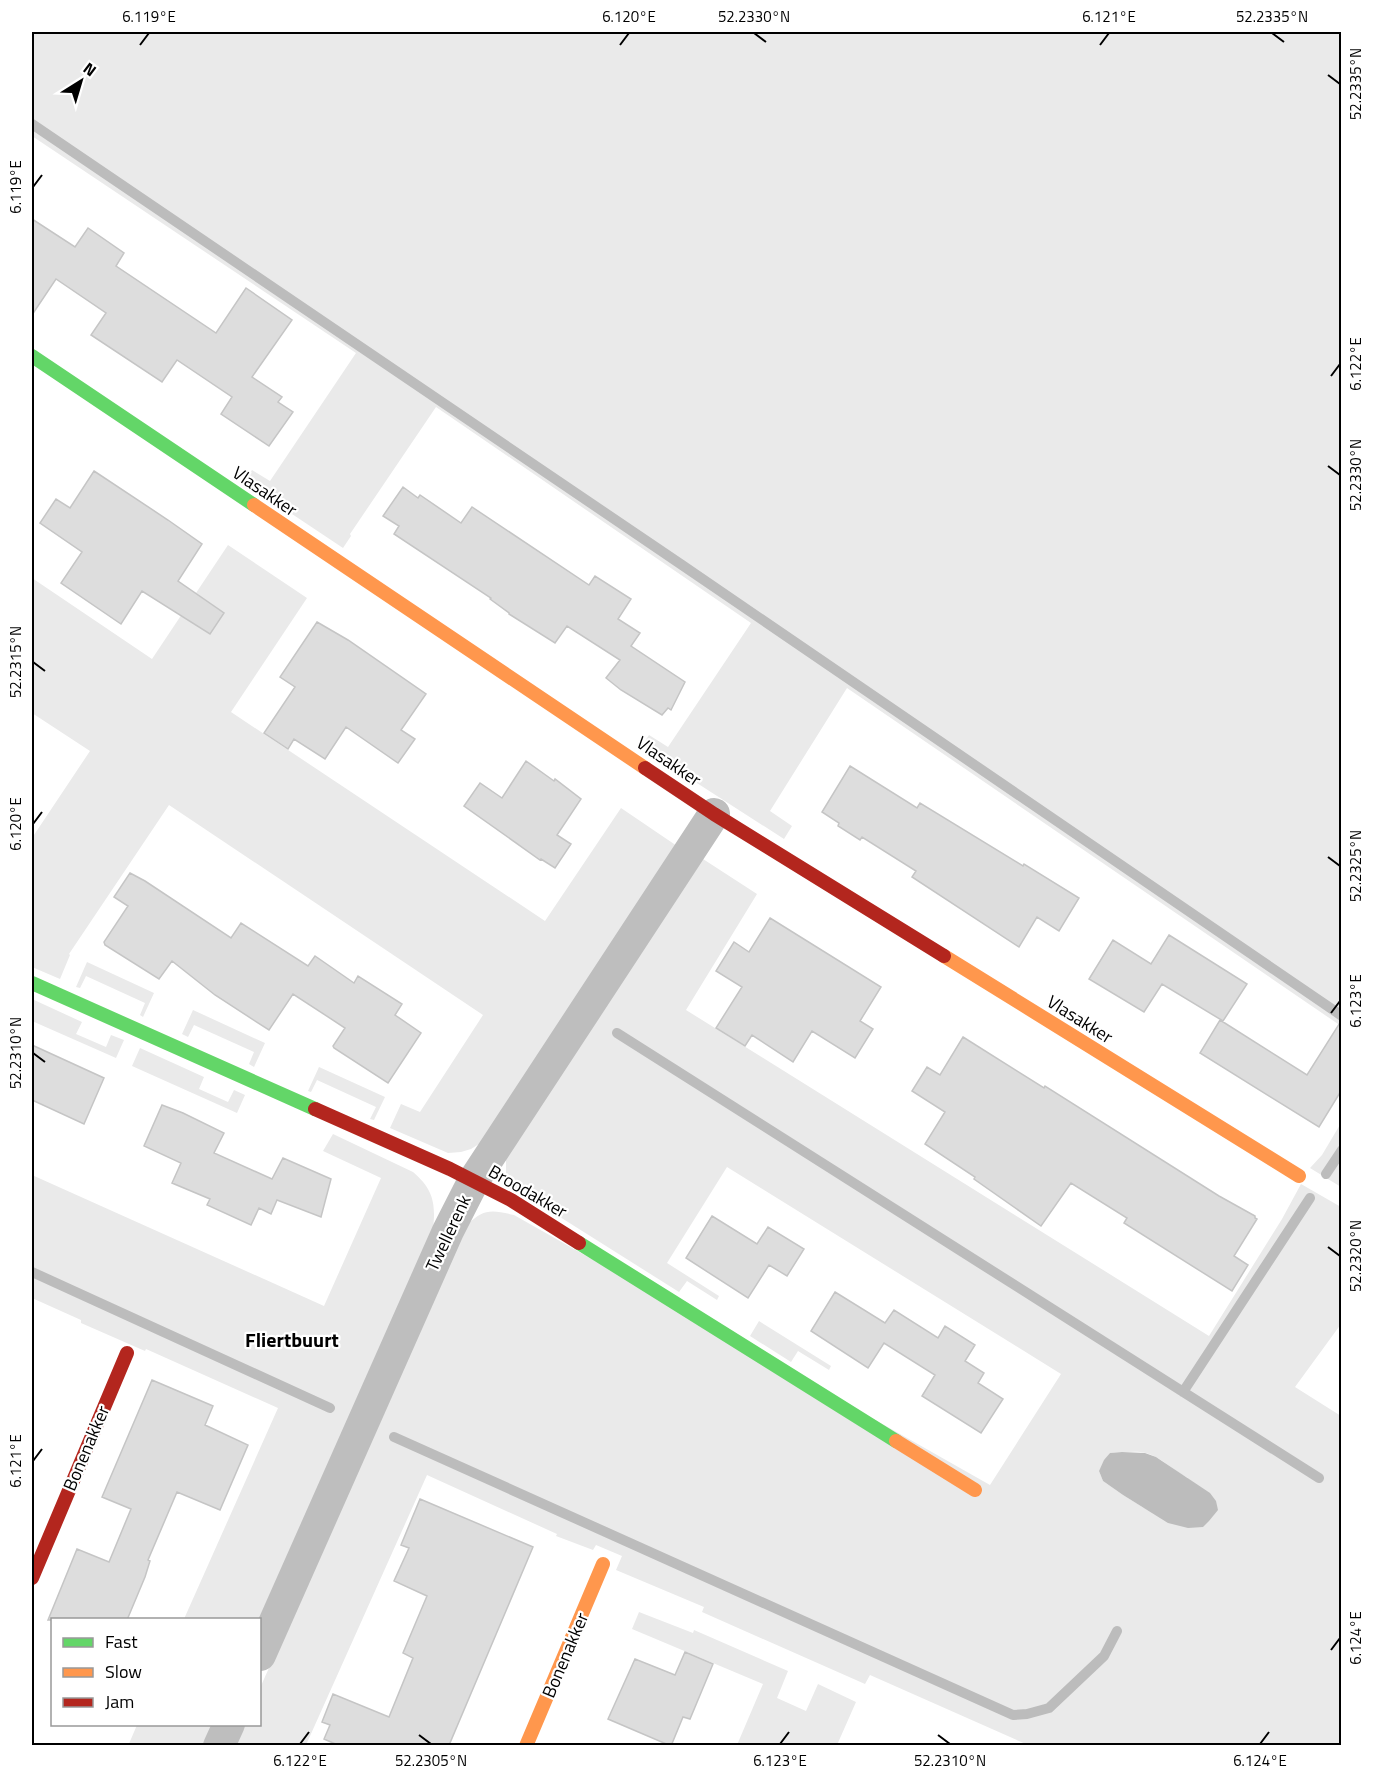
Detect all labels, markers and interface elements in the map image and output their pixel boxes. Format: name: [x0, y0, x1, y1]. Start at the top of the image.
text: 6.119°E: [122, 5, 176, 28]
text: 6.120°E: [602, 5, 656, 28]
text: 52.2330°N: [718, 5, 790, 28]
text: 6.121°E: [1082, 5, 1136, 28]
text: 52.2335°N: [1236, 5, 1308, 28]
text: 52.2335°N: [1344, 48, 1367, 120]
north arrow: [51, 51, 111, 111]
text: N: [78, 56, 102, 82]
text: 6.119°E: [4, 160, 27, 214]
text: 6.122°E: [1344, 337, 1367, 391]
text: 52.2330°N: [1344, 439, 1367, 511]
street label: Vlasakker: [227, 459, 303, 523]
text: 52.2315°N: [4, 626, 27, 698]
street label: Vlasakker: [631, 729, 707, 793]
text: 6.120°E: [4, 797, 27, 851]
text: 52.2325°N: [1344, 830, 1367, 902]
text: 6.123°E: [1344, 974, 1367, 1028]
street label: Vlasakker: [1042, 988, 1118, 1050]
text: 52.2310°N: [4, 1017, 27, 1089]
street label: Broodakker: [484, 1158, 572, 1224]
street label: Twellerenk: [418, 1190, 478, 1276]
text: 52.2320°N: [1344, 1220, 1367, 1292]
district label: Fliertbuurt: [245, 1324, 339, 1355]
street label: Bonenakker: [56, 1401, 116, 1495]
text: 6.121°E: [4, 1434, 27, 1488]
street label: Bonenakker: [535, 1608, 595, 1702]
text: 6.124°E: [1344, 1611, 1367, 1665]
legend: [51, 1618, 261, 1726]
text: Fast: [105, 1628, 138, 1655]
text: Slow: [105, 1658, 142, 1685]
text: Jam: [105, 1688, 134, 1715]
text: 6.122°E: [273, 1749, 327, 1772]
text: 52.2305°N: [395, 1749, 467, 1772]
text: 6.123°E: [753, 1749, 807, 1772]
text: 52.2310°N: [914, 1749, 986, 1772]
text: 6.124°E: [1233, 1749, 1287, 1772]

